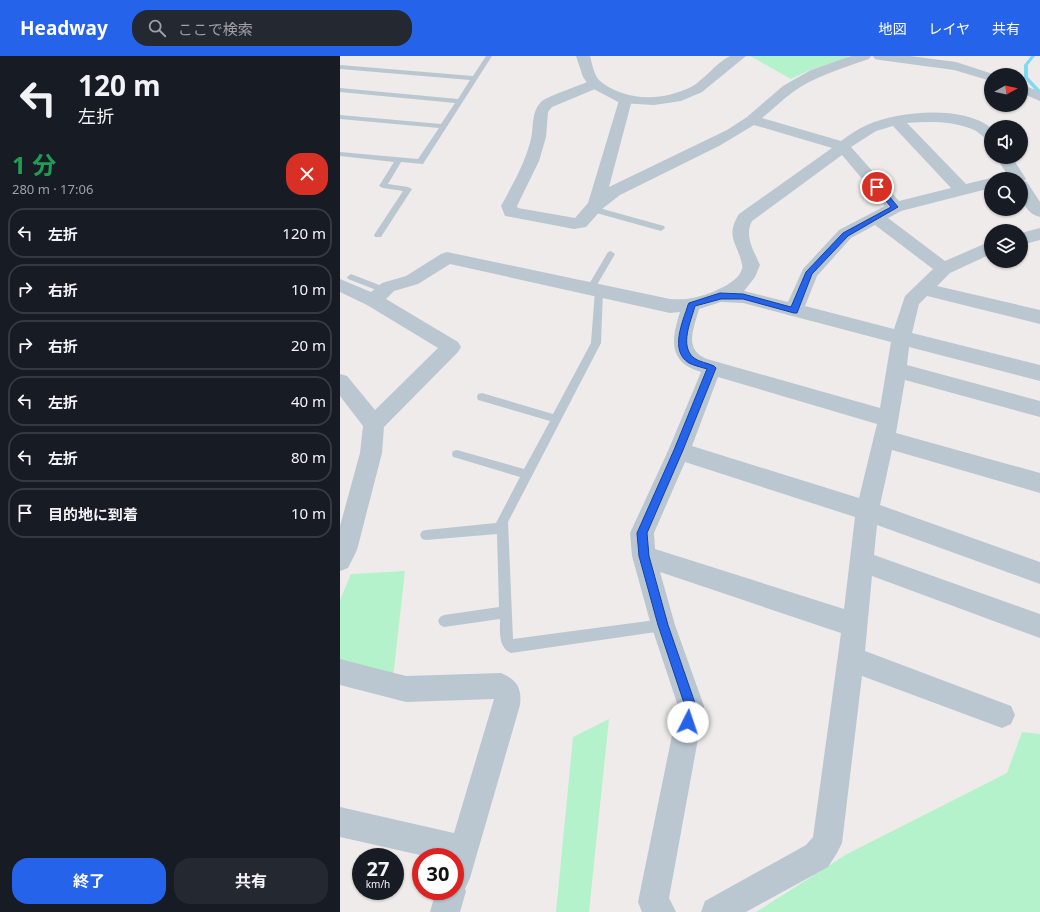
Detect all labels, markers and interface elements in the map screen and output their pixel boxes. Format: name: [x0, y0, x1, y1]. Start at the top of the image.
search box: [132, 10, 412, 46]
text: Headway: [20, 15, 108, 41]
icon: search: [146, 17, 168, 39]
text: ここで検索: [178, 19, 253, 39]
text: 地図: [878, 19, 906, 38]
text: レイヤ: [928, 19, 970, 38]
text: 共有: [992, 19, 1020, 38]
text: 120 m: [78, 66, 161, 104]
north arrow: [984, 68, 1028, 112]
map controls: [984, 68, 1028, 268]
icon: left: [12, 72, 64, 124]
text: 左折: [78, 104, 114, 128]
button: sound: [984, 120, 1028, 164]
text: 1 分: [12, 148, 56, 181]
button: close: [286, 153, 328, 195]
pin: [860, 170, 894, 204]
button: search: [984, 172, 1028, 216]
icon: arrive: [866, 176, 888, 198]
text: 280 m · 17:06: [12, 180, 93, 198]
icon: left: [14, 222, 36, 244]
text: 120 m: [282, 223, 326, 243]
text: 左折: [48, 224, 78, 244]
button: layers: [984, 224, 1028, 268]
icon: right: [14, 278, 36, 300]
text: 10 m: [291, 279, 326, 299]
text: 右折: [48, 280, 78, 300]
icon: right: [14, 334, 36, 356]
text: 20 m: [291, 335, 326, 355]
text: 右折: [48, 336, 78, 356]
icon: left: [14, 390, 36, 412]
text: 40 m: [291, 391, 326, 411]
text: 左折: [48, 392, 78, 412]
icon: left: [14, 446, 36, 468]
text: 80 m: [291, 447, 326, 467]
text: 左折: [48, 448, 78, 468]
icon: arrive: [14, 502, 36, 524]
text: 10 m: [291, 503, 326, 523]
text: 目的地に到着: [48, 504, 138, 524]
position arrow: [667, 701, 709, 743]
speed limit sign: 30: [412, 848, 464, 900]
text: 27: [367, 855, 389, 882]
button: 終了: [12, 858, 166, 904]
button: 共有: [174, 858, 328, 904]
text: km/h: [366, 877, 390, 891]

